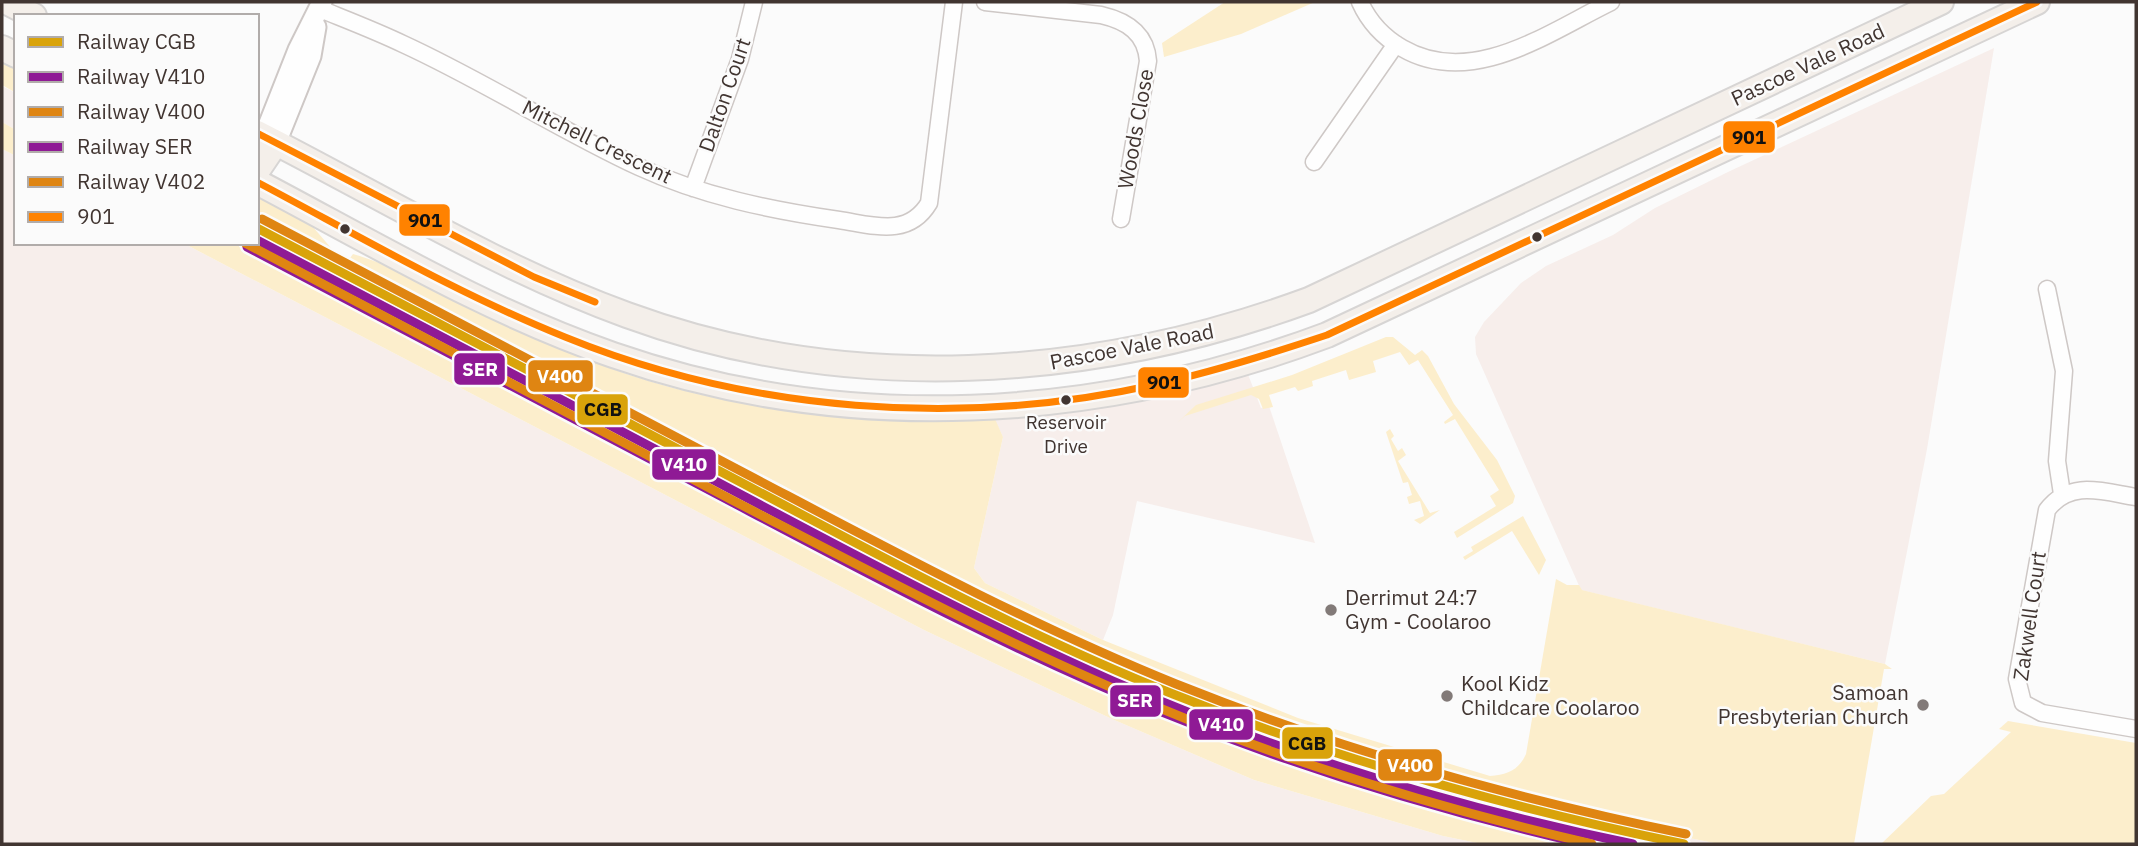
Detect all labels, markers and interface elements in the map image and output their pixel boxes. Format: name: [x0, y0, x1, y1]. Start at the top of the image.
legend: [14, 14, 259, 245]
street label: Pascoe Vale Road: [1726, 16, 1889, 112]
text: Railway CGB: [77, 27, 196, 55]
street label: Dalton Court: [691, 34, 757, 155]
text: Railway V410: [77, 62, 205, 90]
street label: Woods Close: [1111, 67, 1159, 191]
street label: Mitchell Crescent: [518, 93, 677, 190]
text: Railway V400: [77, 97, 205, 125]
line badge: 901: [1722, 120, 1776, 154]
text: 901: [1732, 125, 1767, 149]
text: Railway SER: [77, 132, 193, 160]
text: Railway V402: [77, 167, 205, 195]
text: 901: [77, 202, 115, 230]
line badge: 901: [398, 203, 451, 237]
text: 901: [408, 208, 443, 232]
unlabelled marker: [338, 222, 352, 236]
unlabelled marker: [1530, 230, 1544, 244]
street label: Pascoe Vale Road: [1047, 316, 1216, 376]
line badge: SER: [453, 352, 506, 386]
text: SER: [462, 357, 498, 381]
line badge: V400: [527, 359, 594, 393]
text: V400: [537, 364, 583, 388]
line badge: 901: [1137, 366, 1190, 399]
text: 901: [1147, 370, 1182, 394]
line badge: CGB: [576, 393, 629, 426]
marker: Reservoir Drive: [1059, 393, 1073, 407]
text: CGB: [584, 397, 622, 421]
place label: Reservoir Drive: [1026, 410, 1106, 458]
line badge: V410: [651, 448, 717, 481]
text: V410: [661, 452, 707, 476]
street label: Zakwell Court: [2006, 549, 2052, 682]
place label: Derrimut 24:7 Gym - Coolaroo: [1345, 583, 1491, 635]
marker: Derrimut 24:7 Gym - Coolaroo: [1323, 602, 1339, 618]
place label: Kool Kidz Childcare Coolaroo: [1461, 669, 1640, 721]
place label: Samoan Presbyterian Church: [1718, 678, 1909, 730]
line badge: SER: [1109, 684, 1162, 718]
text: SER: [1117, 688, 1153, 712]
marker: Kool Kidz Childcare Coolaroo: [1439, 688, 1455, 704]
marker: Samoan Presbyterian Church: [1915, 697, 1931, 713]
line badge: V410: [1188, 708, 1254, 741]
text: V410: [1198, 712, 1244, 736]
line badge: CGB: [1281, 726, 1334, 760]
text: CGB: [1288, 731, 1326, 755]
line badge: V400: [1377, 748, 1443, 782]
text: V400: [1387, 753, 1433, 777]

